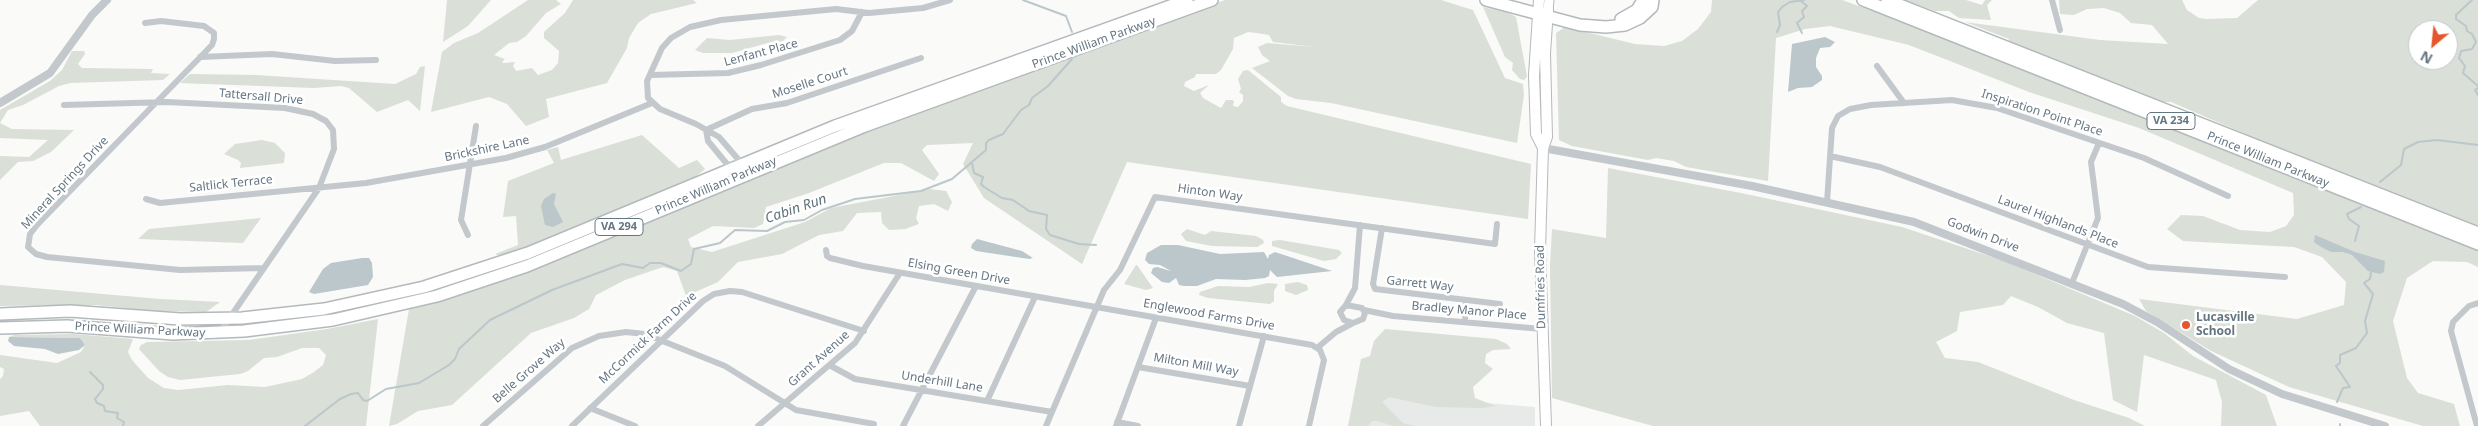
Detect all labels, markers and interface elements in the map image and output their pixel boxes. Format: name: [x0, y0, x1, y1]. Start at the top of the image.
street label: Prince William Parkway: [1030, 14, 1158, 72]
north arrow: [2408, 20, 2458, 70]
street label: Lenfant Place: [723, 36, 799, 70]
text: N: [2417, 47, 2436, 69]
street label: Moselle Court: [771, 64, 849, 102]
street label: Tattersall Drive: [218, 86, 304, 108]
street label: Inspiration Point Place: [1980, 87, 2104, 139]
road number: VA 234: [2147, 112, 2195, 130]
street label: Prince William Parkway: [2205, 129, 2331, 191]
street label: Brickshire Lane: [443, 133, 531, 165]
street label: Mineral Springs Drive: [18, 134, 112, 232]
street label: Prince William Parkway: [653, 154, 779, 218]
street label: Saltlick Terrace: [189, 172, 273, 196]
street label: Hinton Way: [1177, 181, 1243, 205]
water label: Cabin Run: [763, 191, 829, 227]
street label: Laurel Highlands Place: [1996, 192, 2120, 252]
street label: Godwin Drive: [1945, 215, 2021, 255]
road number: VA 294: [595, 218, 643, 236]
street label: Dumfries Road: [1533, 245, 1549, 329]
street label: Elsing Green Drive: [907, 256, 1011, 288]
street label: Garrett Way: [1386, 273, 1454, 295]
street label: McCormick Farm Drive: [596, 289, 700, 387]
street label: Englewood Farms Drive: [1142, 296, 1276, 334]
street label: Bradley Manor Place: [1411, 299, 1527, 323]
place label: Lucasville School: [2196, 311, 2255, 339]
street label: Prince William Parkway: [74, 319, 206, 341]
marker: Lucasville School: [2180, 319, 2192, 331]
street label: Grant Avenue: [786, 328, 852, 390]
street label: Belle Grove Way: [490, 336, 568, 406]
street label: Milton Mill Way: [1152, 350, 1240, 380]
street label: Underhill Lane: [900, 368, 984, 396]

